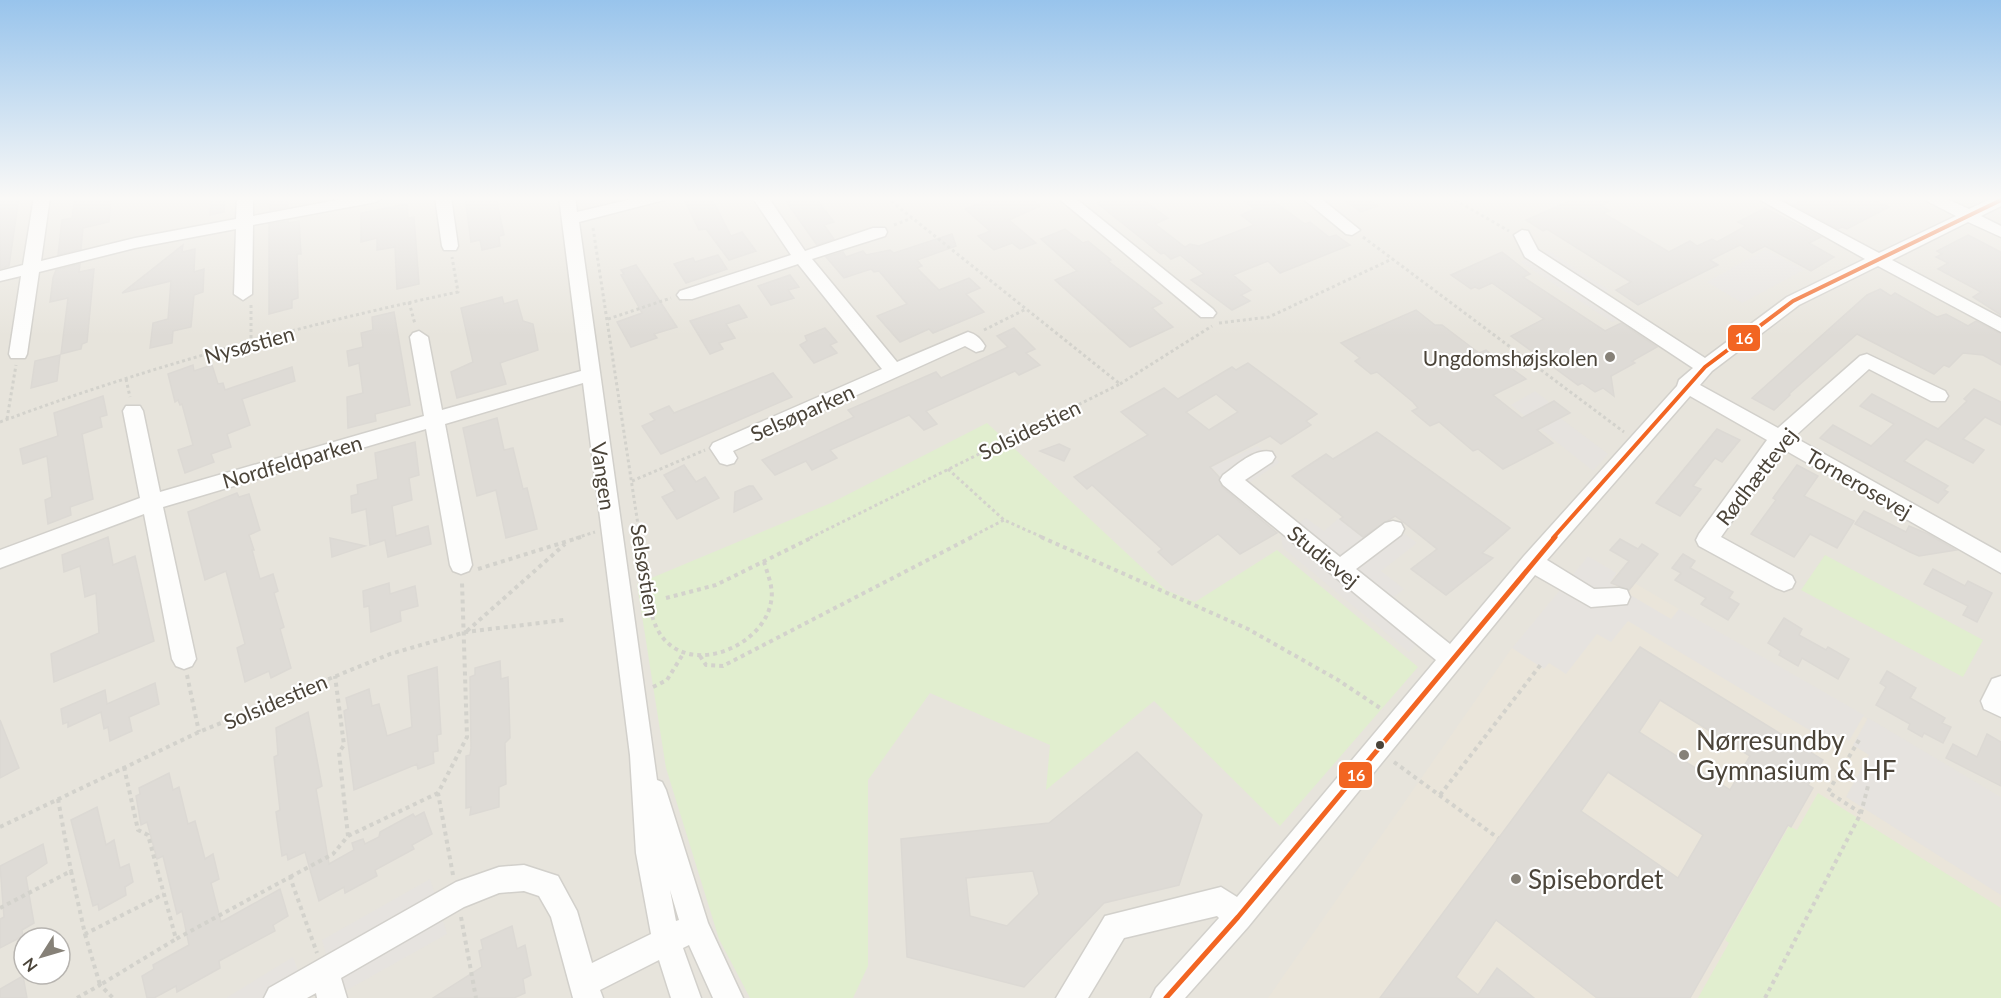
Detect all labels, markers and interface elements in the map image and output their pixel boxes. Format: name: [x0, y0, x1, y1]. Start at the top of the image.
street label: Nysøstien: [201, 320, 297, 368]
line badge: 16: [1727, 324, 1761, 352]
text: 16: [1735, 328, 1753, 347]
place label: Ungdomshøjskolen: [1423, 345, 1598, 370]
marker: Ungdomshøjskolen: [1603, 350, 1617, 364]
street label: Selsøparken: [746, 378, 858, 446]
street label: Solsidestien: [974, 394, 1084, 464]
street label: Rødhættevej: [1710, 422, 1802, 530]
street label: Nordfeldparken: [219, 429, 365, 493]
street label: Vangen: [587, 440, 621, 512]
street label: Tornerosevej: [1802, 443, 1916, 523]
street label: Studievej: [1283, 520, 1365, 592]
street label: Selsøstien: [626, 522, 666, 618]
street label: Solsidestien: [219, 668, 331, 734]
place label: Nørresundby Gymnasium & HF: [1696, 724, 1896, 786]
unlabelled marker: [1374, 739, 1386, 751]
marker: Nørresundby Gymnasium & HF: [1677, 748, 1691, 762]
line badge: 16: [1338, 761, 1373, 789]
text: 16: [1347, 765, 1365, 784]
place label: Spisebordet: [1528, 863, 1664, 895]
marker: Spisebordet: [1509, 872, 1523, 886]
north arrow: [12, 926, 72, 986]
text: N: [18, 955, 41, 976]

